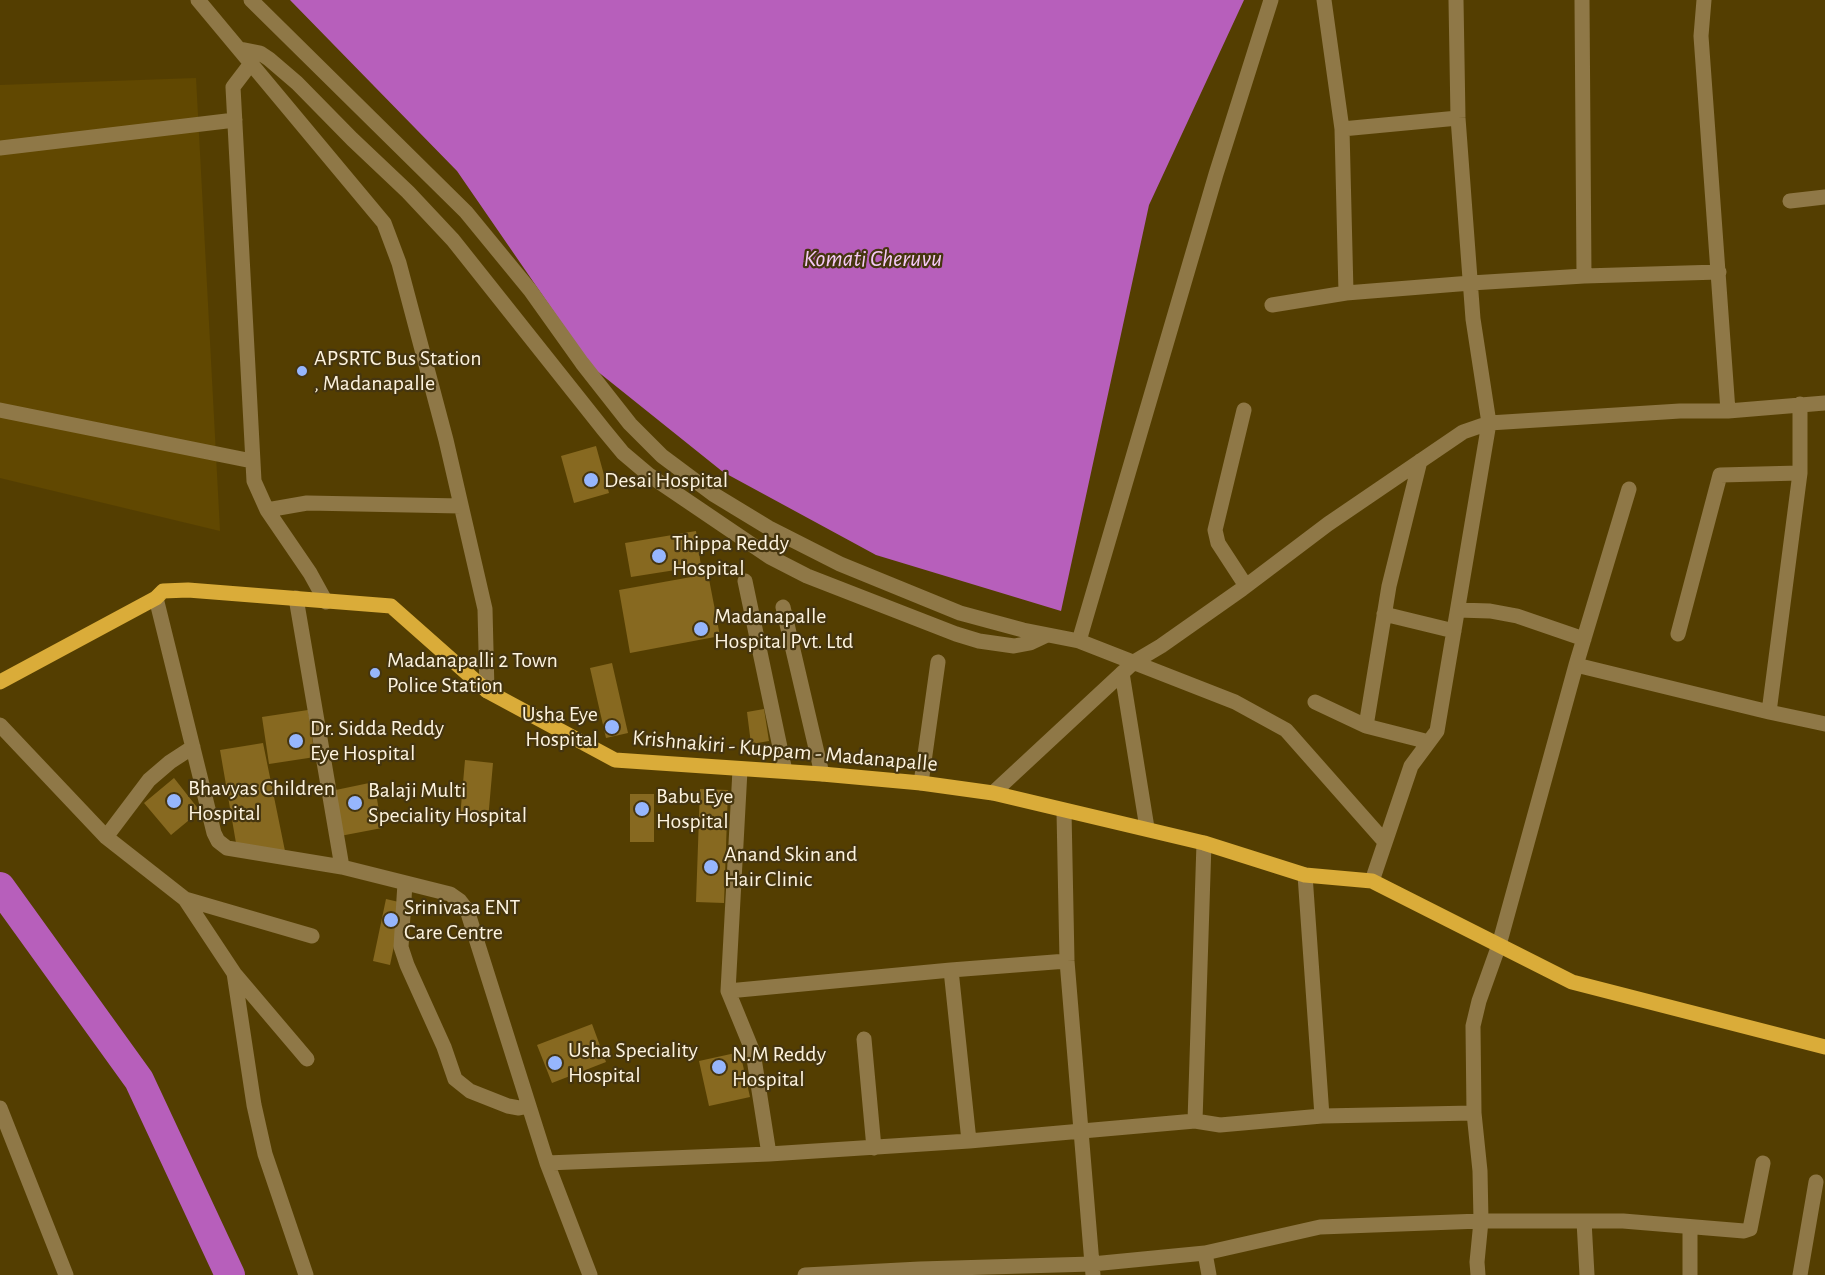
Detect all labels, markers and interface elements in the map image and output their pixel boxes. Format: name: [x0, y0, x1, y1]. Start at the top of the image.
water label: Komati Cheruvu: [804, 245, 942, 273]
place label: APSRTC Bus Station , Madanapalle: [314, 345, 482, 396]
marker: APSRTC Bus Station , Madanapalle: [295, 364, 309, 378]
place label: Desai Hospital: [604, 467, 728, 493]
marker: Desai Hospital: [582, 471, 600, 489]
place label: Thippa Reddy Hospital: [672, 530, 789, 582]
marker: Thippa Reddy Hospital: [650, 547, 668, 565]
place label: Madanapalle Hospital Pvt. Ltd: [714, 603, 853, 654]
marker: Madanapalle Hospital Pvt. Ltd: [692, 620, 710, 638]
place label: Madanapalli 2 Town Police Station: [387, 647, 558, 698]
marker: Madanapalli 2 Town Police Station: [368, 666, 382, 680]
place label: Usha Eye Hospital: [522, 701, 598, 752]
place label: Dr. Sidda Reddy Eye Hospital: [310, 715, 444, 766]
marker: Usha Eye Hospital: [603, 718, 621, 736]
street label: Krishnakiri - Kuppam - Madanapalle: [631, 725, 939, 777]
marker: Dr. Sidda Reddy Eye Hospital: [287, 732, 305, 750]
place label: Bhavyas Children Hospital: [188, 775, 335, 826]
place label: Balaji Multi Speciality Hospital: [368, 777, 527, 828]
place label: Babu Eye Hospital: [656, 783, 733, 834]
marker: Bhavyas Children Hospital: [165, 792, 183, 810]
marker: Balaji Multi Speciality Hospital: [346, 794, 364, 812]
marker: Babu Eye Hospital: [633, 800, 651, 818]
place label: Anand Skin and Hair Clinic: [724, 841, 857, 892]
marker: Anand Skin and Hair Clinic: [702, 858, 720, 876]
place label: Srinivasa ENT Care Centre: [404, 894, 520, 945]
marker: Srinivasa ENT Care Centre: [382, 911, 400, 929]
place label: Usha Speciality Hospital: [568, 1037, 698, 1088]
place label: N.M Reddy Hospital: [732, 1041, 826, 1092]
marker: Usha Speciality Hospital: [546, 1054, 564, 1072]
marker: N.M Reddy Hospital: [710, 1058, 728, 1076]

